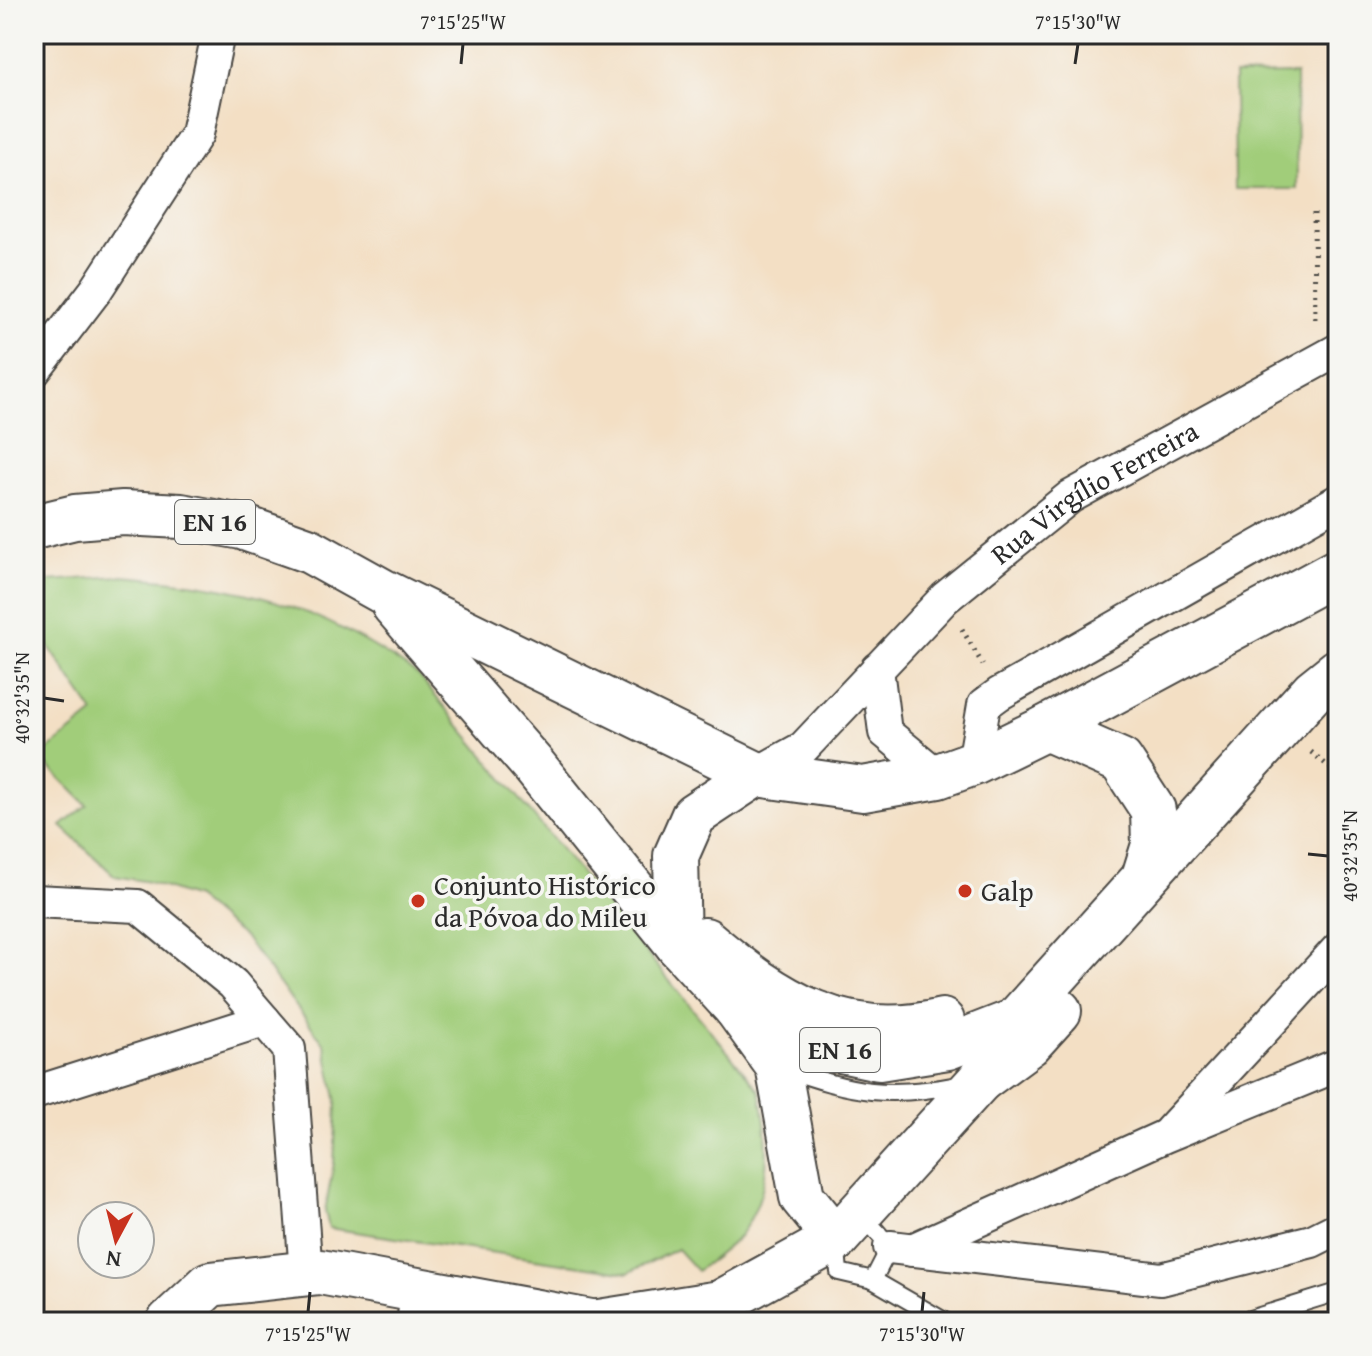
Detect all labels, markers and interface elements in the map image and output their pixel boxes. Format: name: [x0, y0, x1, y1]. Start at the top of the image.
text: 7°15'25"W: [420, 7, 506, 36]
text: 7°15'30"W: [1035, 7, 1121, 36]
street label: Rua Virgílio Ferreira: [981, 409, 1206, 574]
road number: EN 16: [175, 500, 255, 544]
text: 40°32'35"N: [7, 652, 36, 744]
text: 40°32'35"N: [1335, 810, 1364, 902]
place label: Conjunto Histórico da Póvoa do Mileu: [434, 864, 656, 937]
place label: Galp: [981, 870, 1034, 911]
marker: Galp: [956, 882, 974, 900]
marker: Conjunto Histórico da Póvoa do Mileu: [409, 892, 427, 910]
road number: EN 16: [800, 1028, 880, 1072]
north arrow: [76, 1200, 156, 1280]
text: N: [104, 1243, 123, 1277]
text: 7°15'25"W: [265, 1319, 351, 1348]
text: 7°15'30"W: [879, 1319, 965, 1348]

